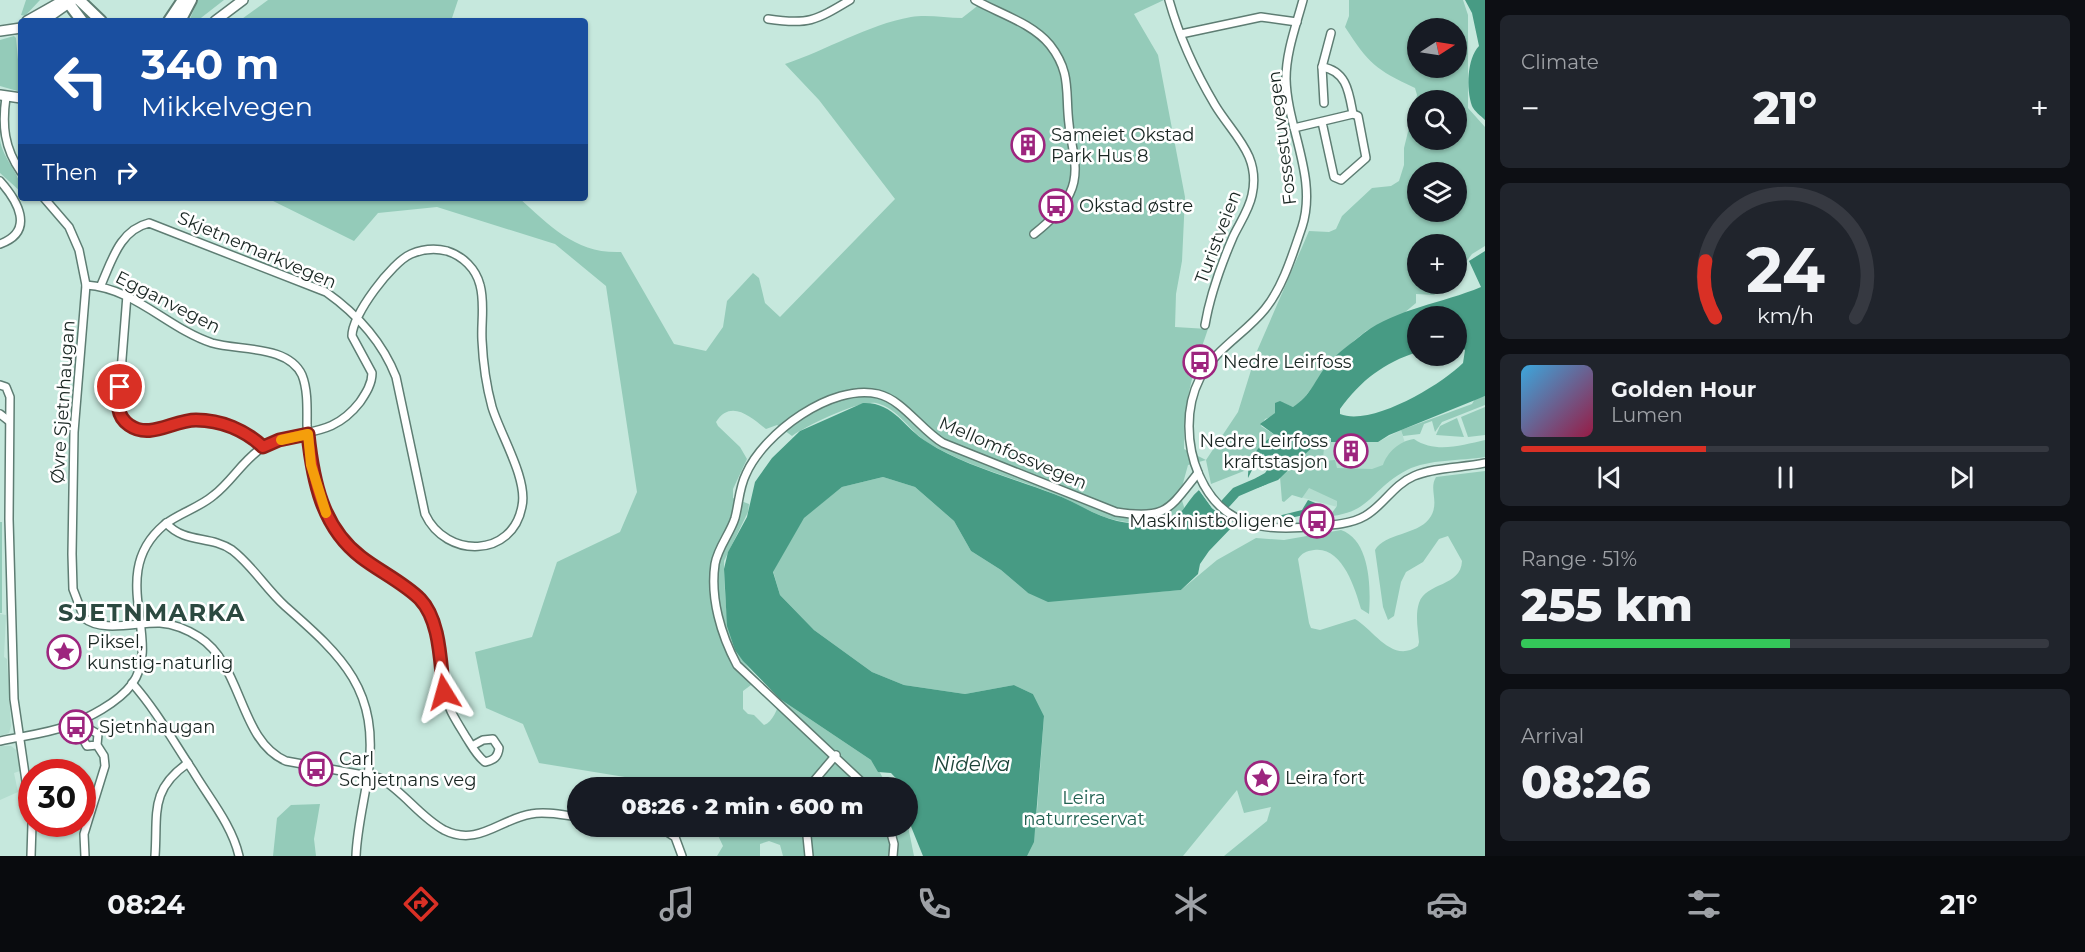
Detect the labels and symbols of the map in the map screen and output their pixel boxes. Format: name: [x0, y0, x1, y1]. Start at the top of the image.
north arrow: [1407, 18, 1467, 78]
street label: Fossestuvegen: [1263, 70, 1301, 206]
place label: Sameiet Okstad Park Hus 8: [1051, 124, 1195, 167]
building icon: Sameiet Okstad Park Hus 8: [1010, 127, 1046, 163]
street label: Turistveien: [1190, 187, 1246, 287]
bus stop icon: Okstad østre: [1038, 188, 1074, 224]
place label: Okstad østre: [1079, 195, 1193, 217]
street label: Skjetnemarkvegen: [174, 207, 340, 293]
street label: Egganvegen: [112, 266, 224, 338]
street label: Øvre Sjetnhaugan: [46, 320, 80, 484]
bus stop icon: Nedre Leirfoss: [1182, 344, 1218, 380]
place label: Nedre Leirfoss: [1223, 351, 1352, 373]
pin: [94, 361, 145, 412]
street label: Mellomfossvegen: [936, 412, 1090, 494]
place label: Nedre Leirfoss kraftstasjon: [1200, 430, 1328, 473]
building icon: Nedre Leirfoss kraftstasjon: [1333, 433, 1369, 469]
bus stop icon: Maskinistboligene: [1299, 503, 1335, 539]
place label: Maskinistboligene: [1129, 510, 1294, 532]
district label: SJETNMARKA: [58, 598, 246, 627]
place label: Piksel, kunstig-naturlig: [87, 631, 233, 674]
place icon: Piksel, kunstig-naturlig: [46, 634, 82, 670]
position arrow: [412, 660, 476, 724]
bus stop icon: Sjetnhaugan: [58, 709, 94, 745]
place label: Sjetnhaugan: [99, 716, 215, 738]
place label: Carl Schjetnans veg: [339, 748, 477, 791]
bus stop icon: Carl Schjetnans veg: [298, 751, 334, 787]
water label: Nidelva: [934, 752, 1010, 776]
speed limit sign: 30: [18, 759, 96, 837]
place icon: Leira fort: [1244, 760, 1280, 796]
place label: Leira fort: [1285, 767, 1365, 789]
park label: Leira naturreservat: [1023, 787, 1145, 830]

